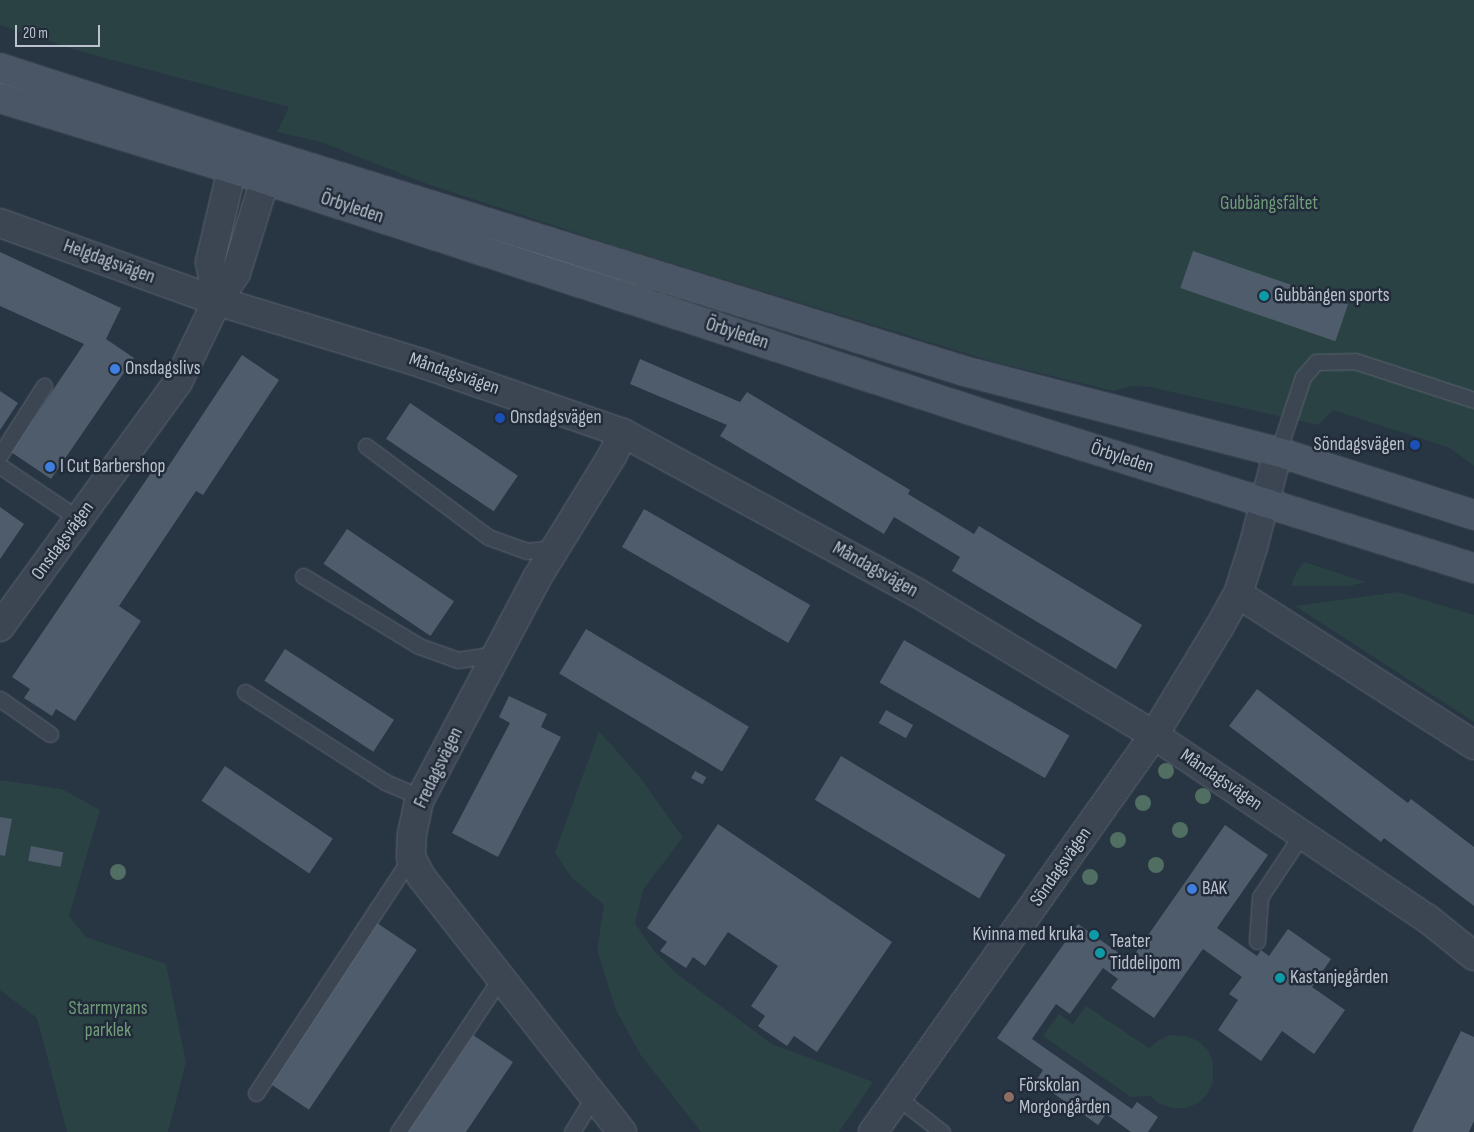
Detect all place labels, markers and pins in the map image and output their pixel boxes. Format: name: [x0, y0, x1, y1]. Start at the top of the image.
place label: Gubbängen sports: [1274, 285, 1390, 307]
marker: Gubbängen sports: [1258, 290, 1270, 302]
place label: Onsdagslivs: [125, 358, 201, 380]
marker: Onsdagslivs: [109, 363, 121, 375]
place label: Onsdagsvägen: [510, 407, 602, 429]
marker: Onsdagsvägen: [494, 412, 506, 424]
place label: Söndagsvägen: [1314, 434, 1405, 456]
marker: Söndagsvägen: [1409, 439, 1421, 451]
place label: I Cut Barbershop: [60, 456, 165, 478]
marker: I Cut Barbershop: [44, 461, 56, 473]
place label: BAK: [1202, 878, 1227, 900]
marker: BAK: [1186, 883, 1198, 895]
place label: Kvinna med kruka: [972, 924, 1084, 946]
marker: Kvinna med kruka: [1088, 929, 1100, 941]
place label: Teater Tiddelipom: [1110, 931, 1180, 975]
marker: Teater Tiddelipom: [1094, 947, 1106, 959]
place label: Kastanjegården: [1290, 967, 1388, 989]
marker: Kastanjegården: [1274, 972, 1286, 984]
place label: Förskolan Morgongården: [1019, 1075, 1110, 1119]
marker: Förskolan Morgongården: [1003, 1091, 1015, 1103]

